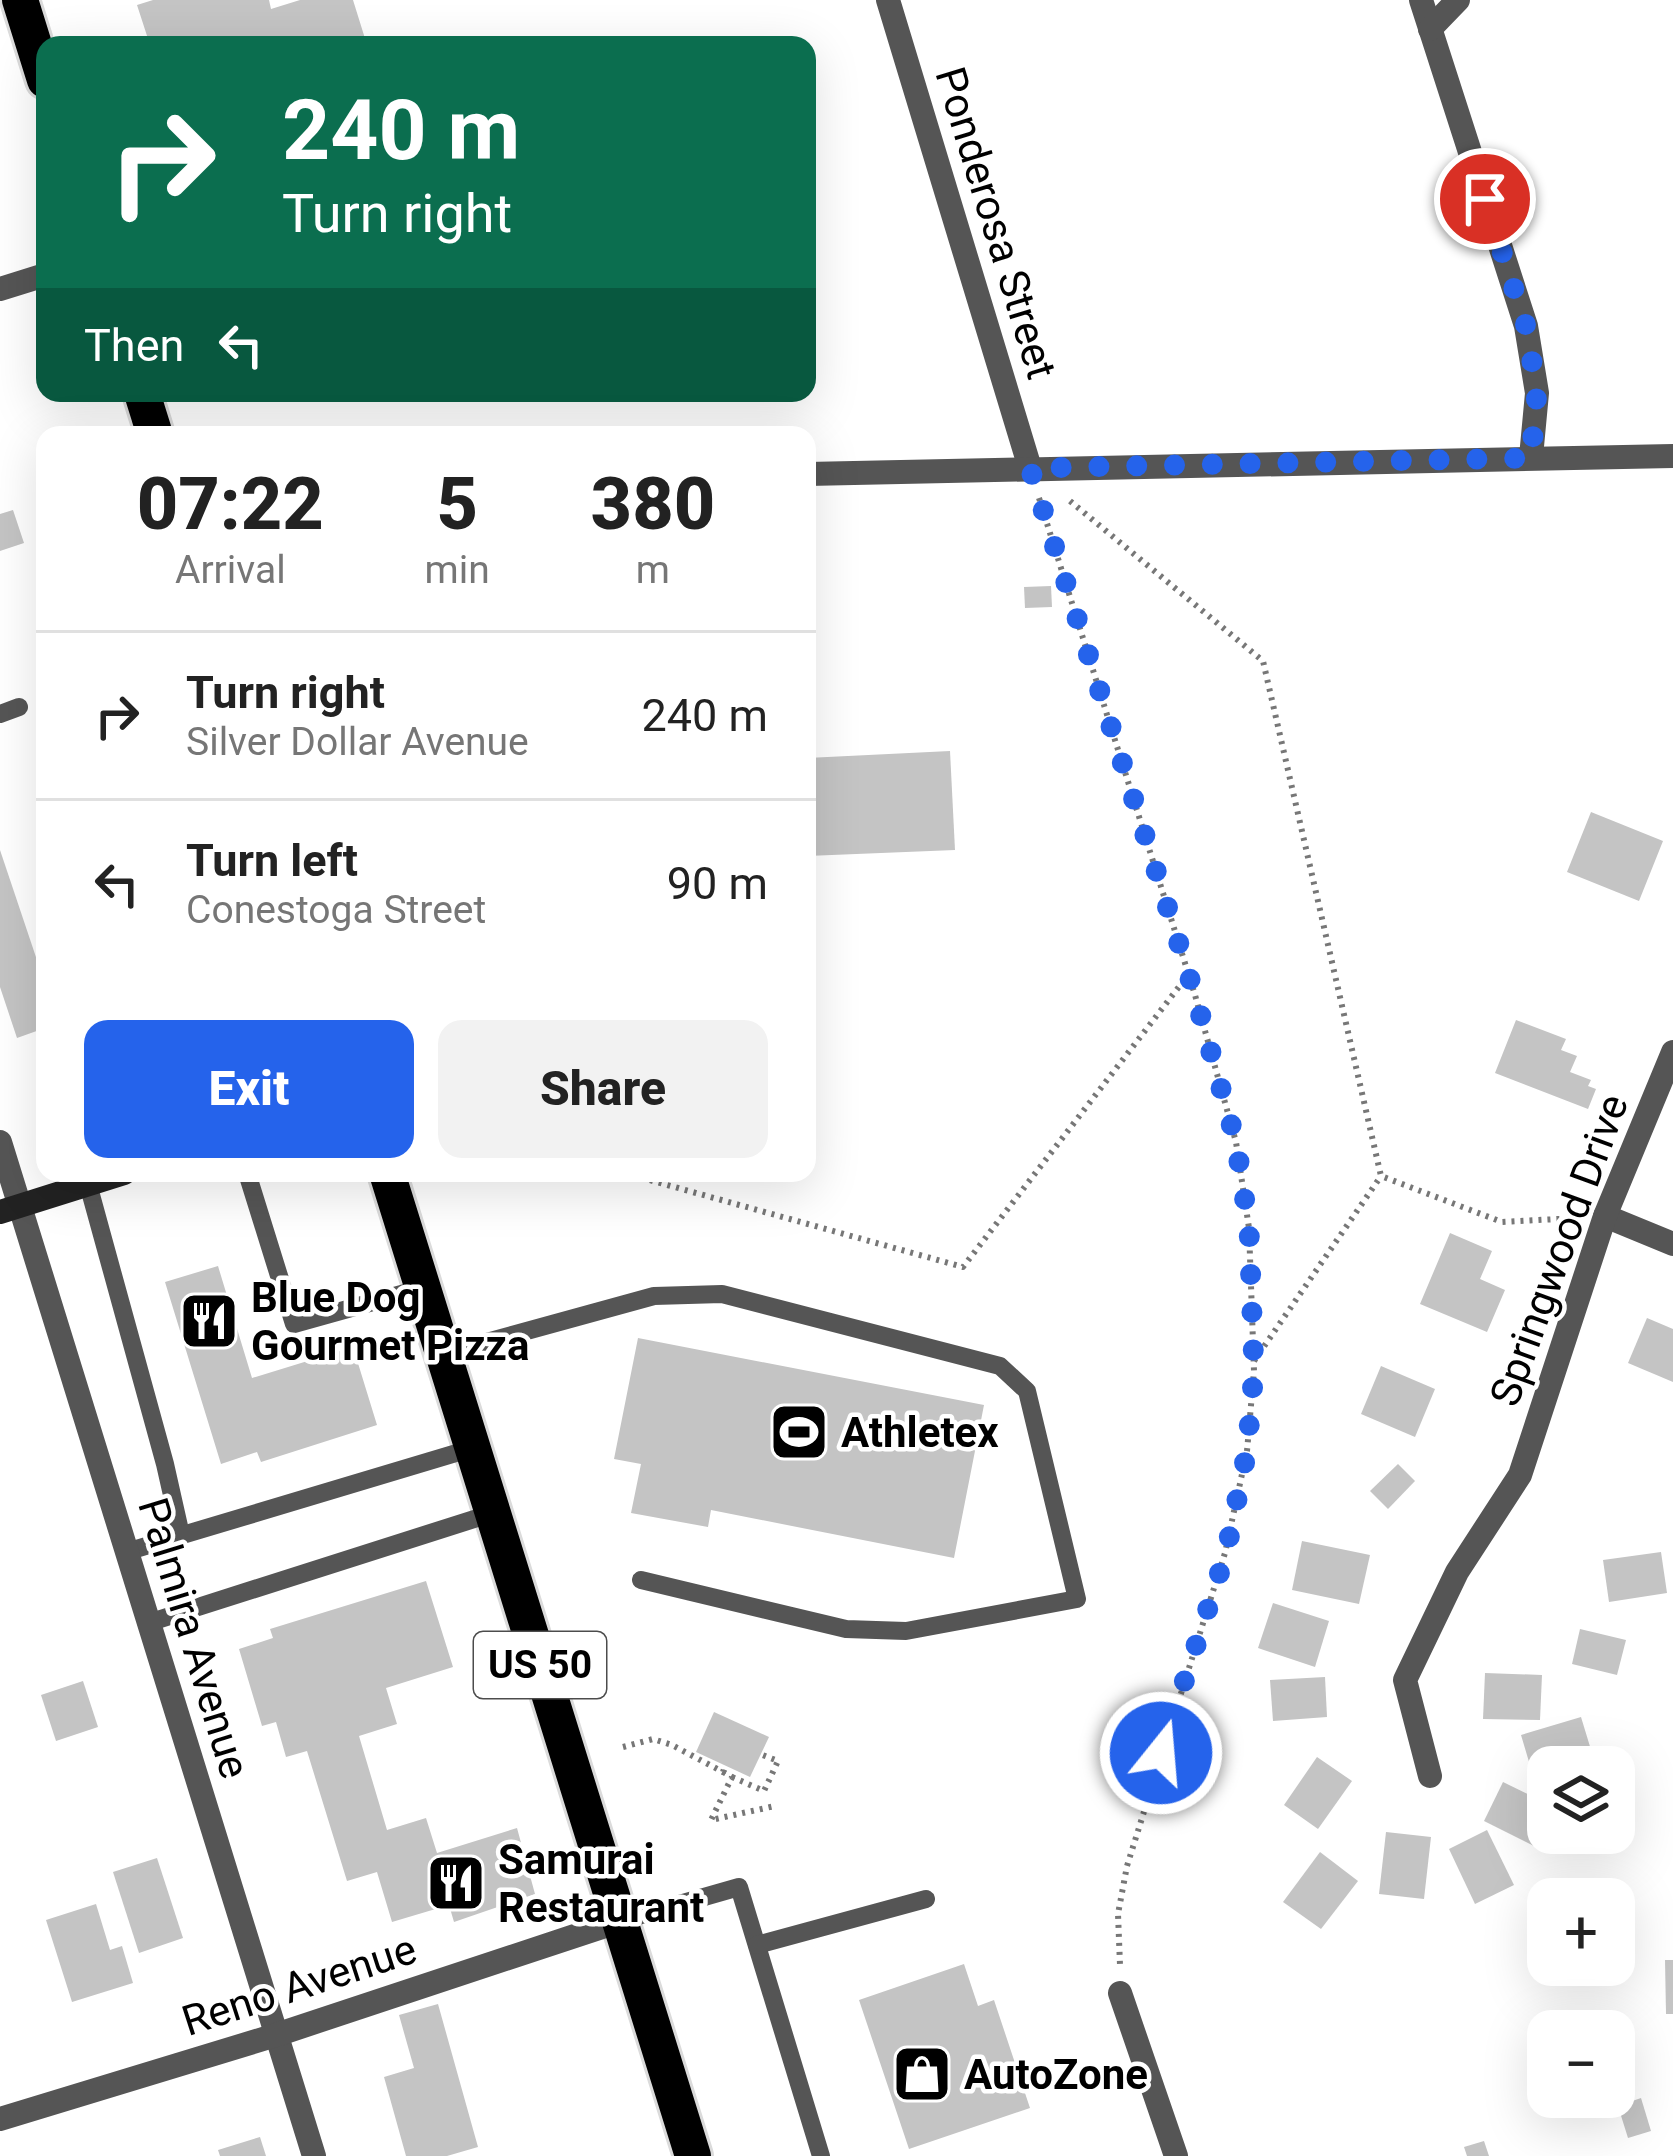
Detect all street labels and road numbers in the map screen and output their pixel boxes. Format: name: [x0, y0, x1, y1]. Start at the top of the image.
street label: Ponderosa Street: [925, 61, 1067, 385]
street label: Springwood Drive: [1480, 1088, 1638, 1412]
street label: Palmira Avenue: [128, 1492, 260, 1784]
road number: US 50: [474, 1632, 606, 1698]
street label: Reno Avenue: [176, 1924, 422, 2046]

